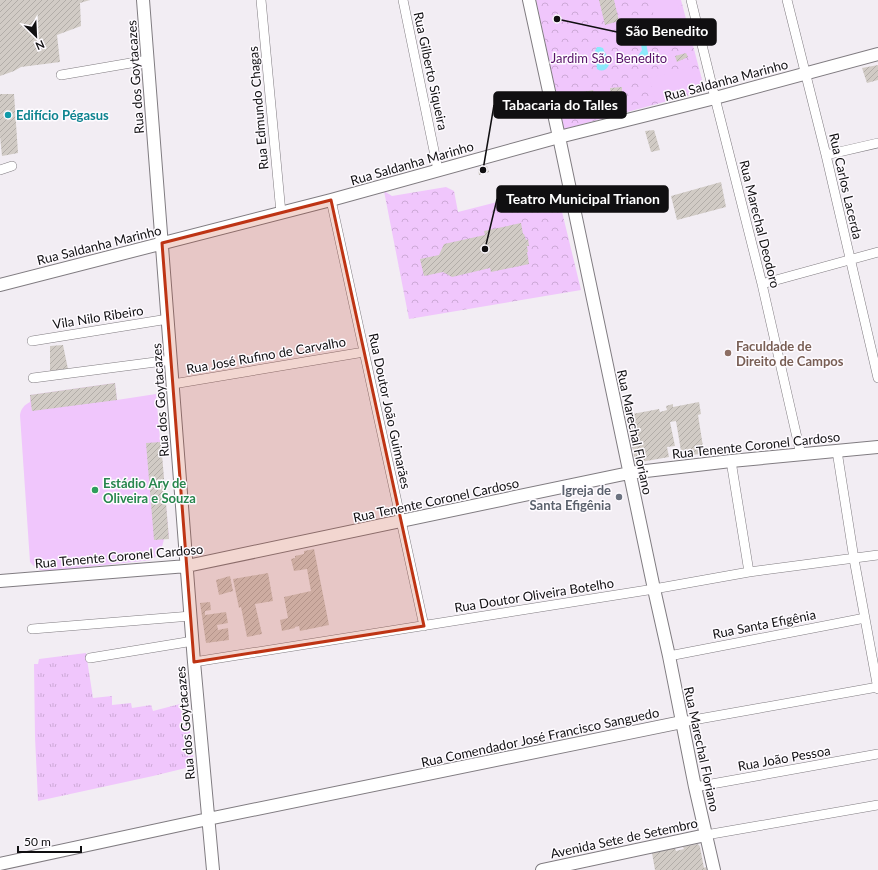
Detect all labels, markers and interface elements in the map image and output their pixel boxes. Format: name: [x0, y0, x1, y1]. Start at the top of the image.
street label: Rua Gilberto Siqueira: [411, 10, 451, 132]
north arrow: [16, 16, 56, 56]
street label: Rua dos Goytacazes: [123, 19, 147, 134]
callout: São Benedito: [617, 19, 716, 45]
text: São Benedito: [626, 22, 708, 39]
text: N: [34, 38, 47, 53]
street label: Rua Edmundo Chagas: [245, 45, 271, 170]
park label: Jardim São Benedito: [551, 50, 667, 66]
street label: Rua Saldanha Marinho: [662, 56, 790, 104]
callout: Tabacaria do Talles: [494, 92, 626, 118]
text: Tabacaria do Talles: [502, 96, 618, 113]
place label: Edifício Pégasus: [16, 107, 109, 123]
marker: Edifício Pégasus: [3, 110, 13, 120]
street label: Rua Carlos Lacerda: [826, 131, 866, 241]
street label: Rua Saldanha Marinho: [349, 138, 475, 188]
street label: Rua Marechal Deodoro: [736, 158, 784, 290]
callout: Teatro Municipal Trianon: [497, 186, 668, 212]
text: Teatro Municipal Trianon: [506, 190, 660, 207]
street label: Rua Saldanha Marinho: [35, 222, 163, 268]
street label: Vila Nilo Ribeiro: [51, 302, 145, 332]
street label: Rua Doutor João Guimarães: [366, 332, 414, 491]
street label: Rua José Rufino de Carvalho: [185, 333, 347, 377]
place label: Faculdade de Direito de Campos: [736, 338, 844, 369]
street label: Rua dos Goytacazes: [148, 342, 172, 457]
marker: Faculdade de Direito de Campos: [723, 348, 733, 358]
street label: Rua Marechal Floriano: [614, 368, 656, 496]
street label: Rua Tenente Coronel Cardoso: [671, 428, 841, 462]
place label: Estádio Ary de Oliveira e Souza: [103, 475, 196, 506]
street label: Rua Tenente Coronel Cardoso: [352, 475, 520, 525]
place label: Igreja de Santa Efigênia: [530, 482, 611, 513]
marker: Estádio Ary de Oliveira e Souza: [90, 485, 100, 495]
marker: Igreja de Santa Efigênia: [614, 492, 624, 502]
street label: Rua Tenente Coronel Cardoso: [34, 541, 204, 571]
street label: Rua Doutor Oliveira Botelho: [453, 574, 615, 616]
street label: Rua Santa Efigênia: [711, 606, 817, 642]
street label: Rua dos Goytacazes: [172, 665, 198, 780]
street label: Rua Marechal Floriano: [681, 685, 723, 813]
street label: Rua Comendador José Francisco Sanguedo: [419, 704, 661, 770]
street label: Rua João Pessoa: [736, 742, 832, 774]
street label: Avenida Sete de Setembro: [549, 815, 699, 861]
scale bar: [18, 828, 81, 854]
text: 50 m: [24, 834, 51, 849]

